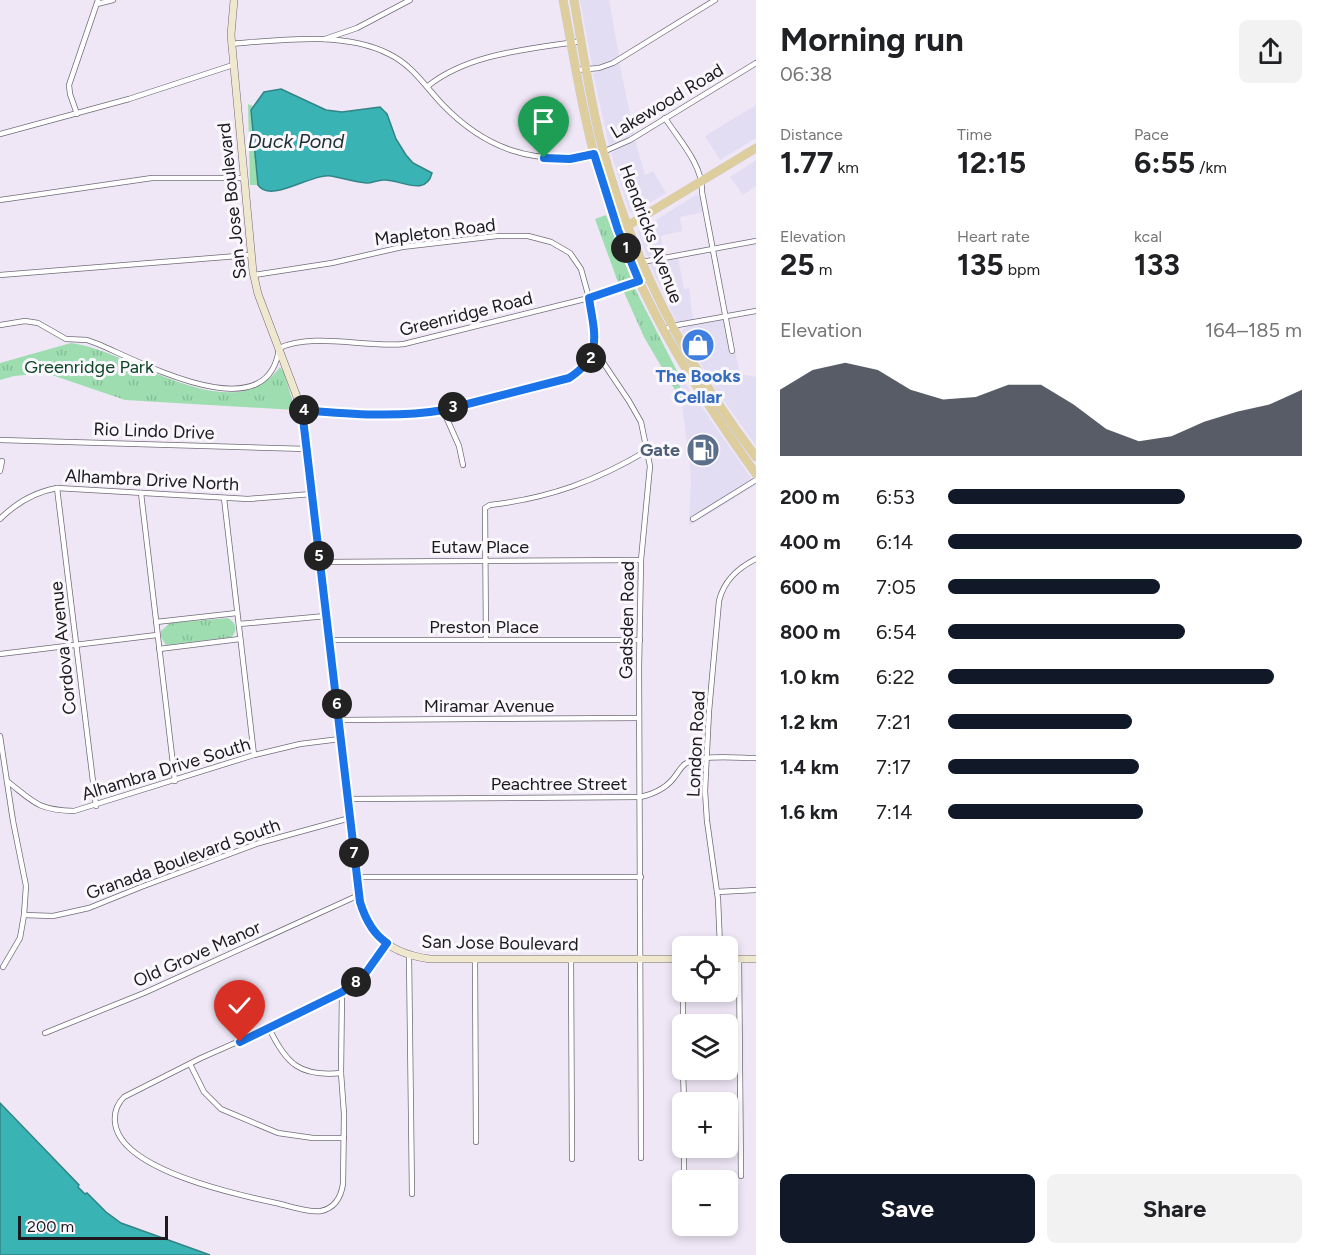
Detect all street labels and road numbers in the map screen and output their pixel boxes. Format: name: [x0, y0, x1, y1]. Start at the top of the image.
street label: Lakewood Road: [607, 59, 727, 143]
street label: San Jose Boulevard: [213, 122, 251, 280]
street label: Hendricks Avenue: [615, 162, 688, 306]
street label: Mapleton Road: [373, 214, 497, 250]
street label: Greenridge Road: [397, 287, 535, 341]
street label: Rio Lindo Drive: [93, 418, 215, 444]
street label: Alhambra Drive North: [64, 464, 240, 496]
street label: Eutaw Place: [431, 536, 529, 558]
street label: Gadsden Road: [615, 561, 639, 679]
street label: Cordova Avenue: [45, 580, 81, 716]
street label: Preston Place: [429, 616, 539, 638]
street label: London Road: [682, 690, 710, 798]
street label: Miramar Avenue: [424, 695, 554, 717]
street label: Alhambra Drive South: [79, 733, 253, 805]
street label: Peachtree Street: [491, 773, 627, 795]
street label: Granada Boulevard South: [83, 814, 283, 904]
street label: Old Grove Manor: [130, 916, 264, 992]
street label: San Jose Boulevard: [421, 931, 579, 955]

